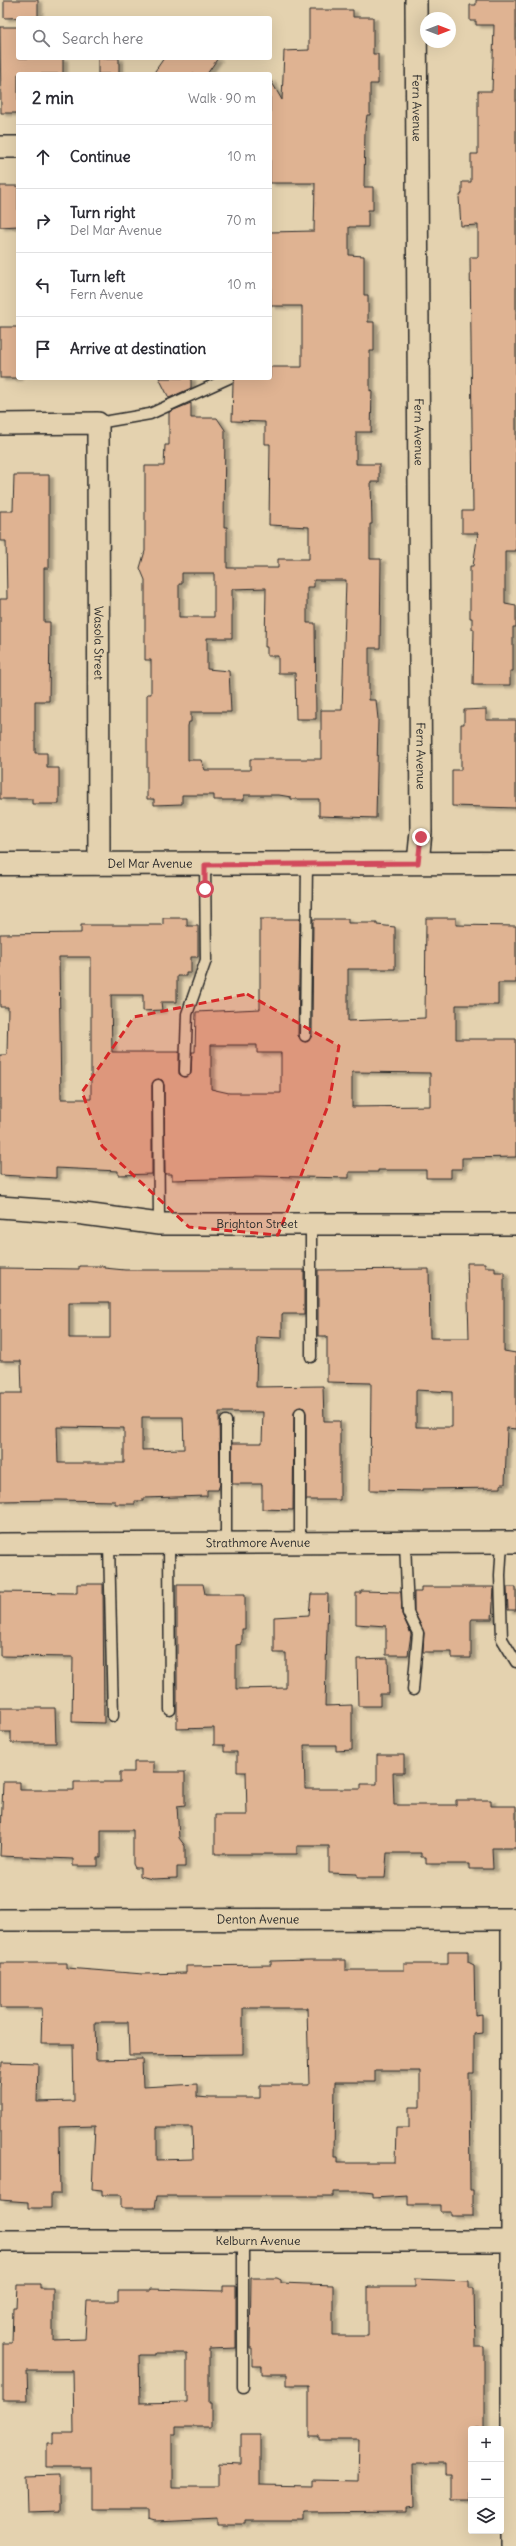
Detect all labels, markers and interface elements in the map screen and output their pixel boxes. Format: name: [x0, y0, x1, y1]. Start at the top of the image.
north arrow: [420, 12, 456, 48]
search box: [16, 16, 272, 60]
icon: search: [30, 27, 52, 49]
text: Search here: [62, 29, 143, 48]
street label: Fern Avenue: [409, 74, 425, 142]
text: 2 min: [32, 87, 74, 109]
text: Walk · 90 m: [188, 90, 256, 107]
icon: ahead: [32, 146, 54, 168]
text: Continue: [70, 147, 131, 166]
text: 10 m: [228, 148, 256, 165]
text: Turn right: [70, 203, 135, 222]
icon: right: [32, 210, 54, 232]
text: 70 m: [227, 212, 256, 229]
text: Del Mar Avenue: [70, 222, 162, 239]
text: Turn left: [70, 267, 125, 286]
icon: left: [32, 274, 54, 296]
text: 10 m: [228, 276, 256, 293]
text: Fern Avenue: [70, 286, 143, 303]
icon: arrive: [32, 338, 54, 360]
text: Arrive at destination: [70, 339, 206, 358]
street label: Fern Avenue: [411, 398, 427, 466]
street label: Wasola Street: [91, 606, 107, 680]
street label: Fern Avenue: [413, 722, 429, 790]
route end: [412, 828, 430, 846]
street label: Del Mar Avenue: [107, 856, 193, 871]
route start: [196, 880, 214, 898]
street label: Brighton Street: [216, 1216, 298, 1231]
street label: Strathmore Avenue: [206, 1535, 310, 1550]
street label: Denton Avenue: [217, 1911, 299, 1927]
street label: Kelburn Avenue: [216, 2233, 300, 2248]
map controls: [468, 2426, 504, 2534]
button: +: [468, 2426, 504, 2462]
button: −: [468, 2462, 504, 2498]
button: layers: [468, 2498, 504, 2534]

